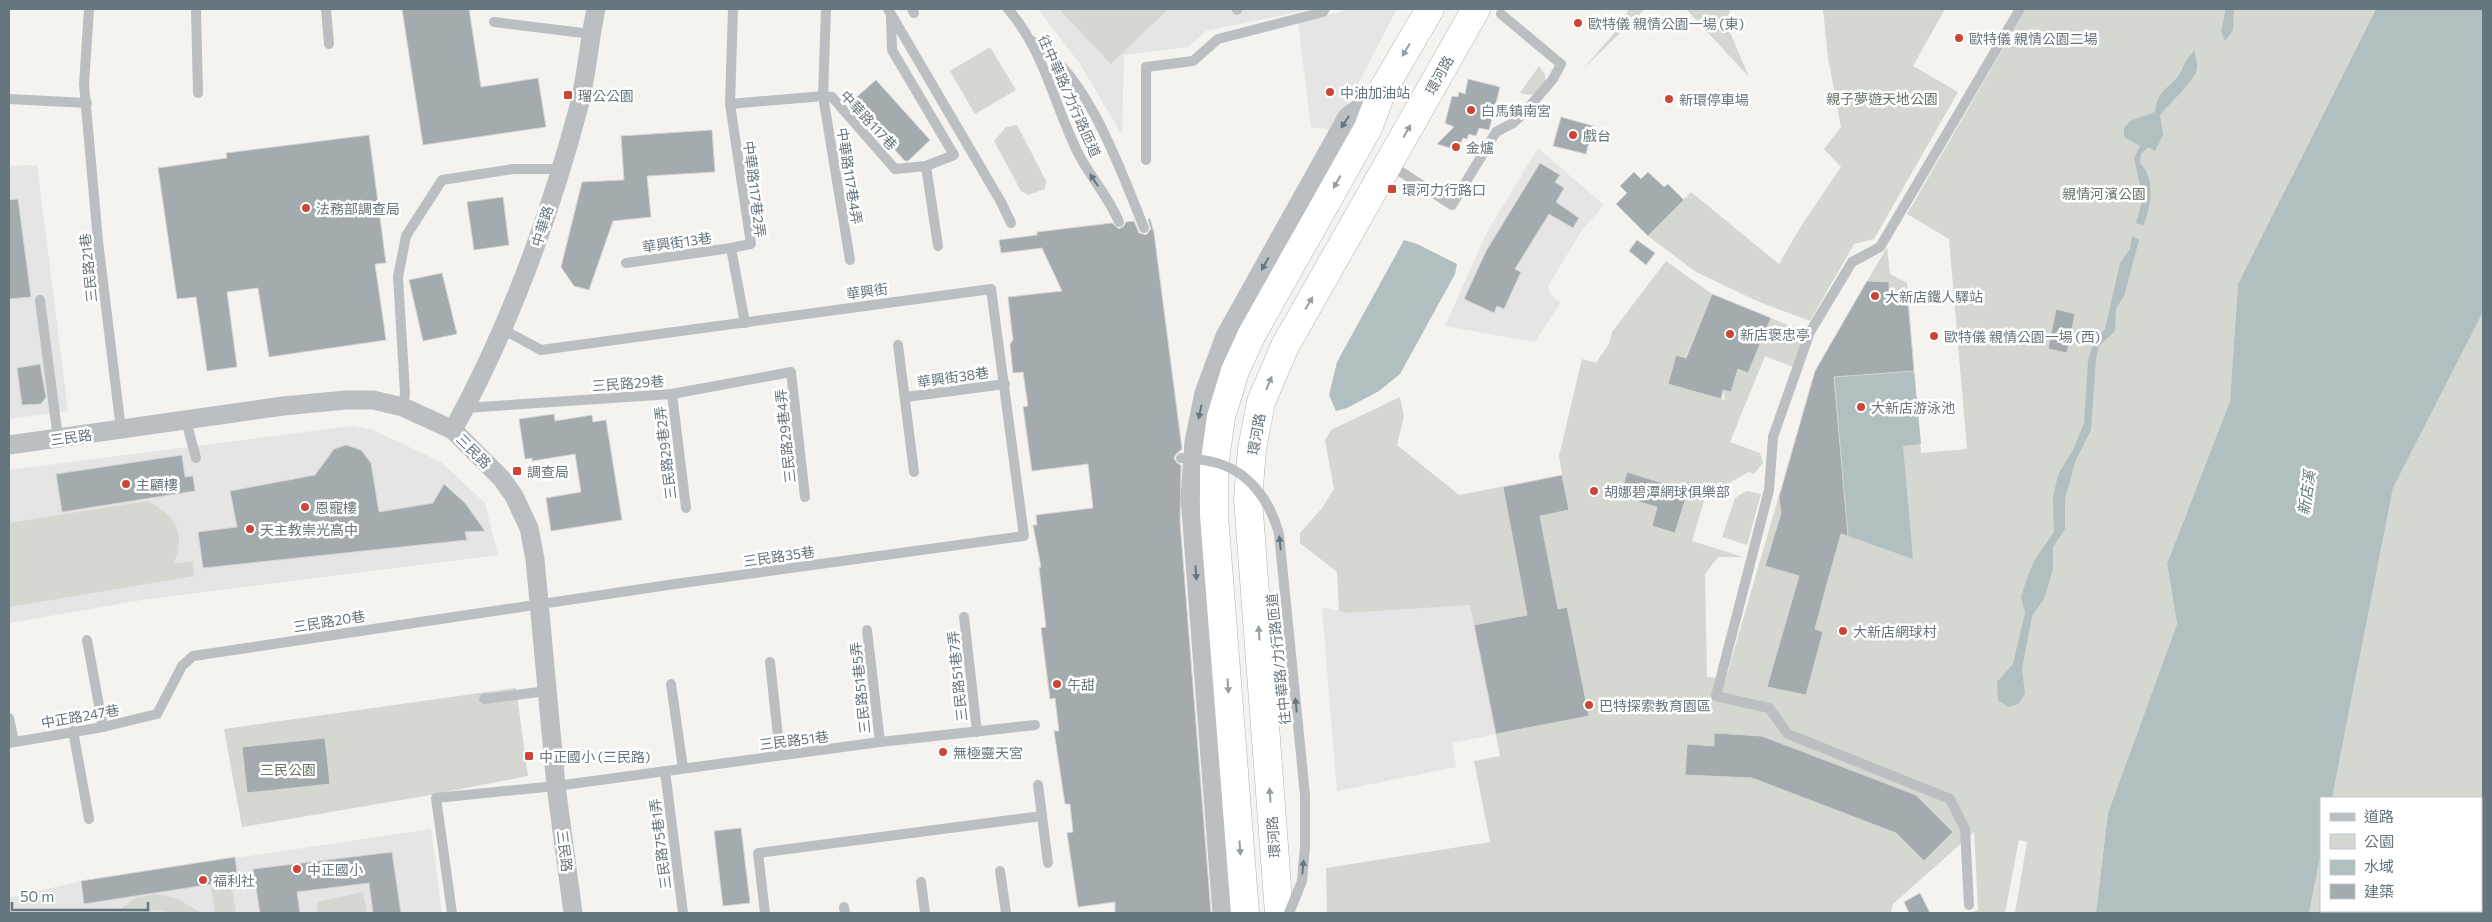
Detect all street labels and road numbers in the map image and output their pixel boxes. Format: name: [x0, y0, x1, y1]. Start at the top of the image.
street label: 往中華路/力行路匝道: [1035, 32, 1105, 160]
street label: 環河路: [1421, 53, 1457, 97]
street label: 中華路117巷: [837, 87, 901, 153]
street label: 中華路117巷4弄: [834, 126, 866, 226]
street label: 中華路117巷2弄: [741, 140, 769, 238]
street label: 中華路: [528, 203, 556, 249]
street label: 華興街13巷: [641, 229, 713, 255]
street label: 三民路21巷: [76, 232, 100, 304]
street label: 華興街: [845, 280, 889, 302]
street label: 華興街38巷: [916, 364, 990, 390]
street label: 三民路29巷: [591, 372, 665, 394]
street label: 三民路29巷4弄: [772, 388, 798, 484]
street label: 三民路29巷2弄: [651, 405, 679, 501]
street label: 環河路: [1244, 412, 1268, 456]
street label: 三民路: [49, 426, 93, 448]
street label: 三民路: [453, 430, 495, 472]
street label: 三民路35巷: [742, 543, 816, 569]
street label: 往中華路/力行路匝道: [1263, 592, 1293, 726]
street label: 三民路20巷: [292, 607, 366, 635]
street label: 三民路51巷7弄: [944, 630, 970, 722]
street label: 三民路51巷5弄: [847, 641, 873, 735]
street label: 中正路247巷: [40, 701, 120, 731]
street label: 三民路51巷: [758, 727, 830, 753]
street label: 三民路75巷1弄: [646, 798, 674, 890]
street label: 環河路: [1263, 815, 1283, 859]
street label: 三民路: [554, 829, 576, 873]

